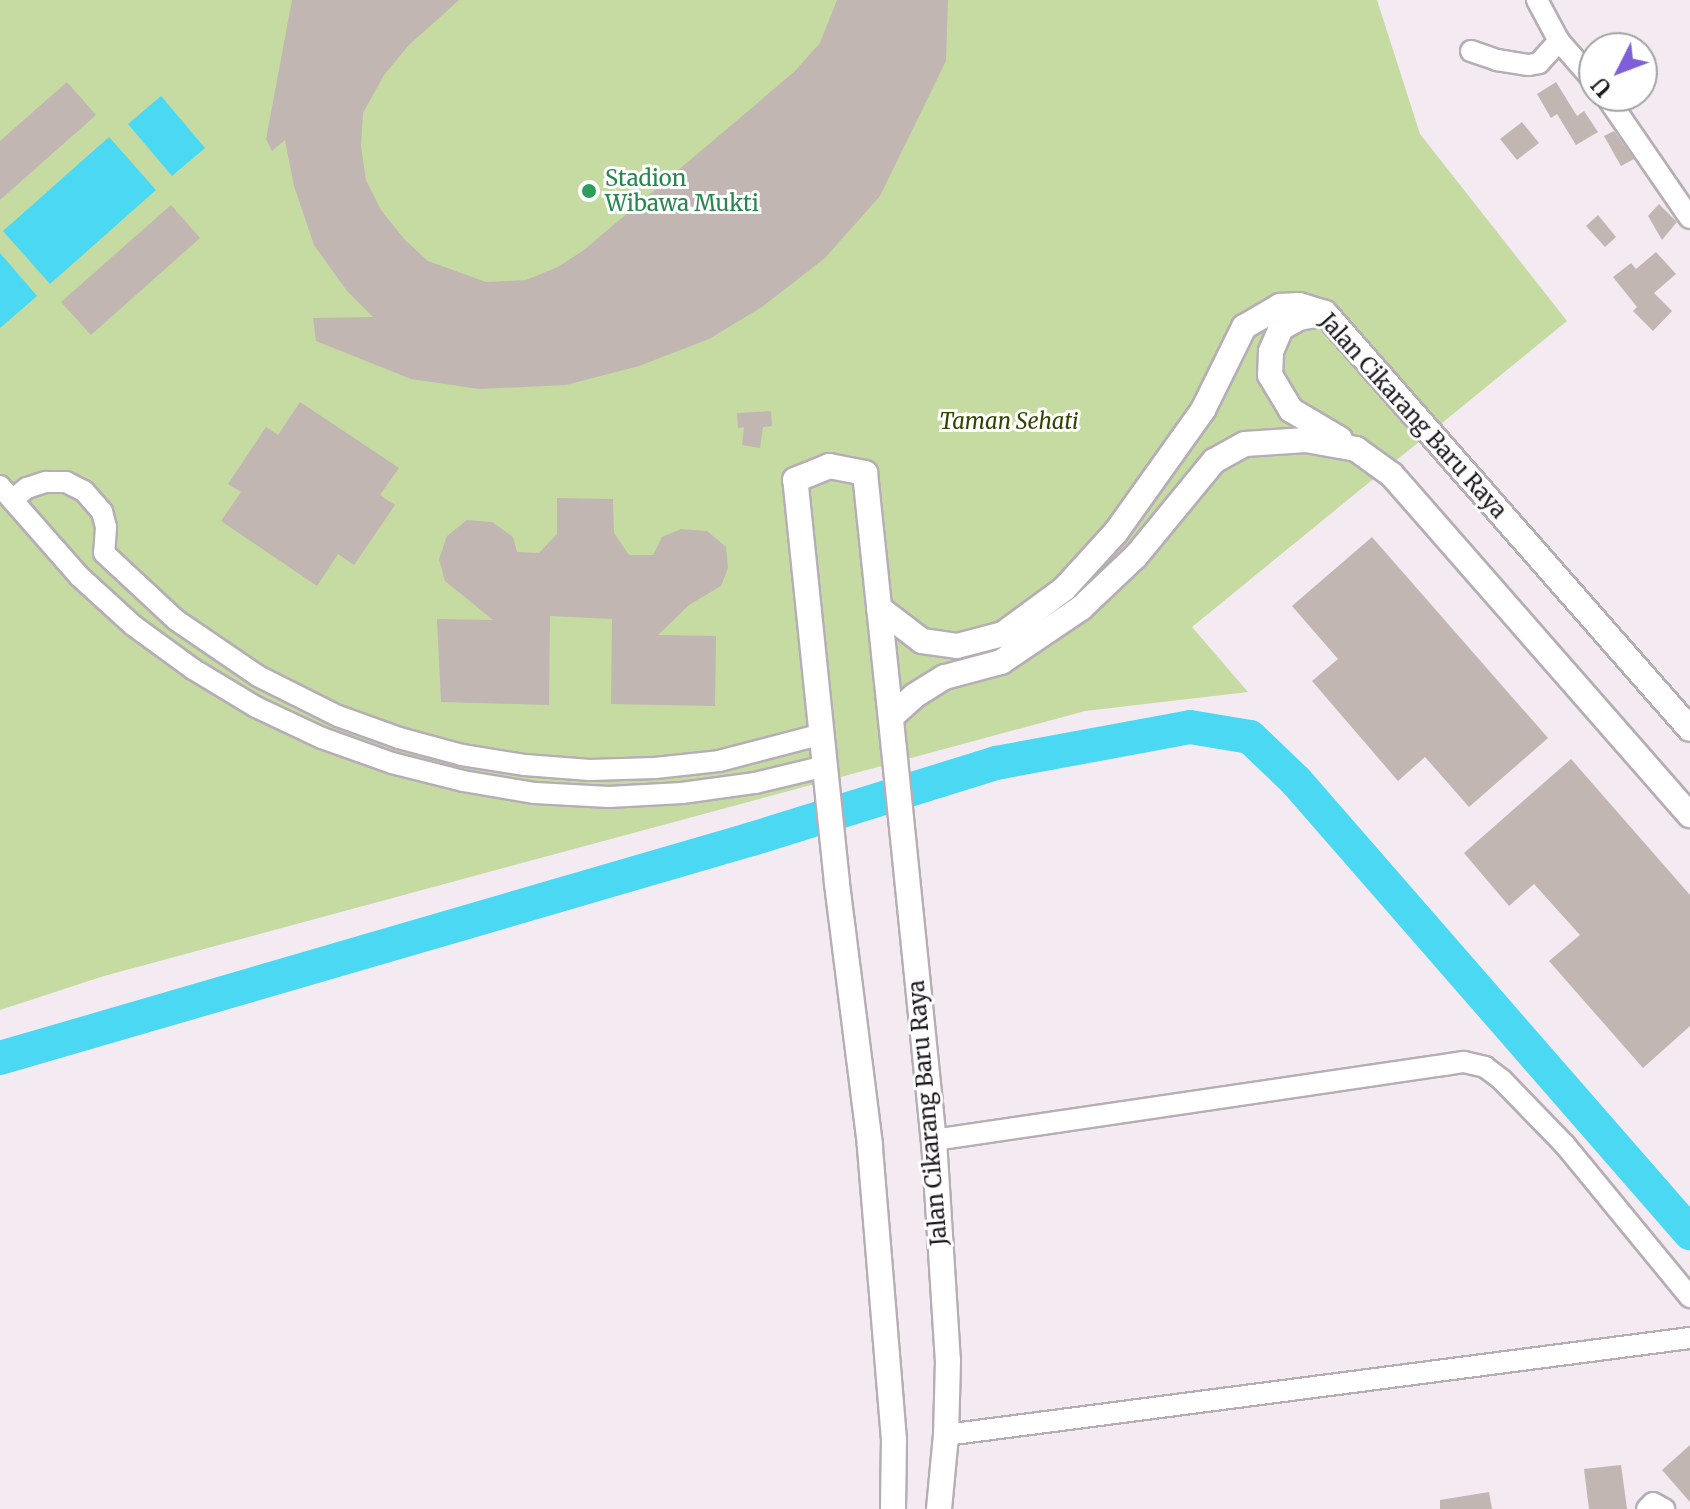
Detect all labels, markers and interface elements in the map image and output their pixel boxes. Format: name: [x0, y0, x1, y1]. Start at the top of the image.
north arrow: [1578, 32, 1658, 112]
text: U: [1586, 71, 1618, 102]
place label: Stadion Wibawa Mukti: [605, 165, 759, 216]
marker: Stadion Wibawa Mukti: [580, 182, 598, 200]
street label: Jalan Cikarang Baru Raya: [1314, 308, 1512, 524]
park label: Taman Sehati: [939, 409, 1079, 435]
street label: Jalan Cikarang Baru Raya: [903, 979, 953, 1247]

